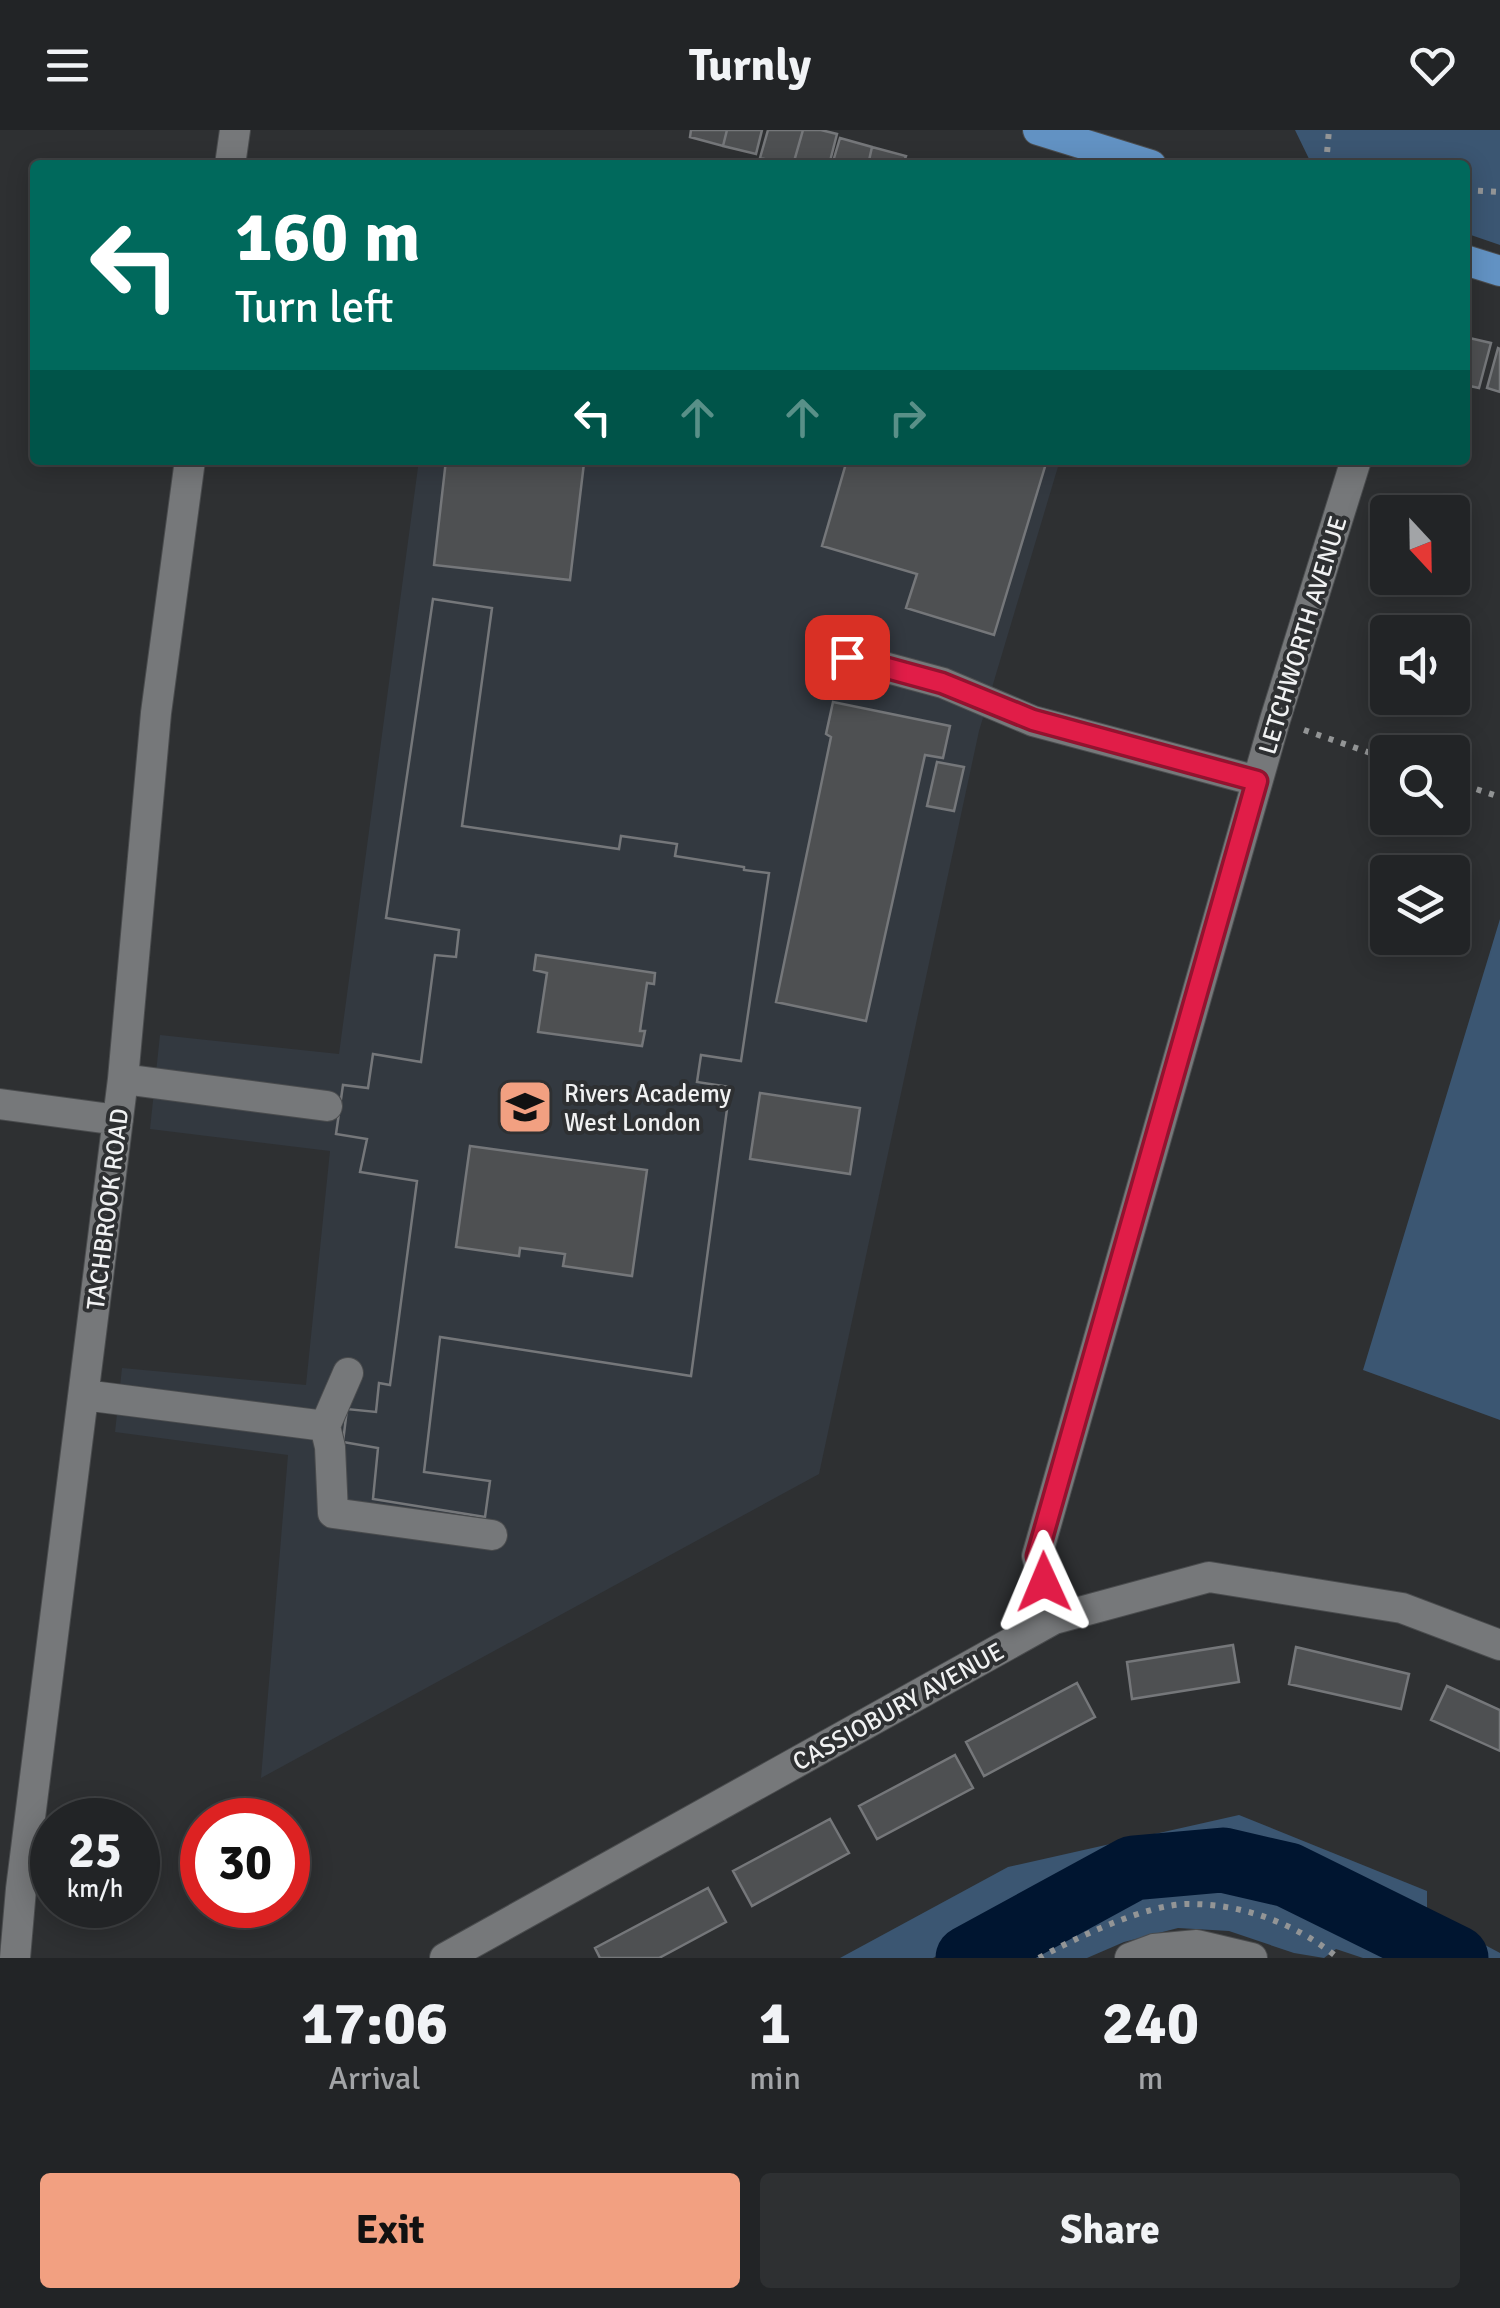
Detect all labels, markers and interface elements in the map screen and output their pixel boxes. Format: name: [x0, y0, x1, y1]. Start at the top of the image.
icon: menu: [40, 38, 95, 93]
text: Turnly: [689, 38, 811, 93]
icon: heart: [1405, 38, 1460, 93]
text: 160 m: [235, 194, 420, 280]
icon: left: [70, 200, 200, 330]
text: Turn left: [235, 280, 394, 335]
icon: left: [565, 390, 620, 445]
icon: ahead: [670, 390, 725, 445]
icon: ahead: [775, 390, 830, 445]
icon: right: [880, 390, 935, 445]
north arrow: [1370, 495, 1470, 595]
map controls: [1370, 495, 1470, 955]
street label: LETCHWORTH AVENUE: [1251, 512, 1354, 758]
pin: [805, 615, 890, 700]
button: sound: [1370, 615, 1470, 715]
icon: arrive: [820, 630, 875, 685]
button: search: [1370, 735, 1470, 835]
button: layers: [1370, 855, 1470, 955]
school or university icon: Rivers Academy West London: [495, 1077, 555, 1137]
place label: Rivers Academy West London: [564, 1078, 731, 1138]
street label: TACHBROOK ROAD: [80, 1106, 135, 1312]
position arrow: [992, 1530, 1096, 1634]
street label: CASSIOBURY AVENUE: [787, 1636, 1009, 1777]
speed limit sign: 30: [180, 1798, 310, 1928]
text: 25: [68, 1820, 122, 1882]
text: km/h: [67, 1873, 123, 1904]
text: 17:06: [301, 1987, 448, 2061]
text: 1: [759, 1987, 791, 2061]
text: 240: [1102, 1987, 1199, 2061]
text: Arrival: [329, 2059, 421, 2098]
text: min: [749, 2059, 801, 2098]
text: m: [1138, 2059, 1163, 2098]
button: Exit: [40, 2173, 740, 2288]
button: Share: [760, 2173, 1460, 2288]

